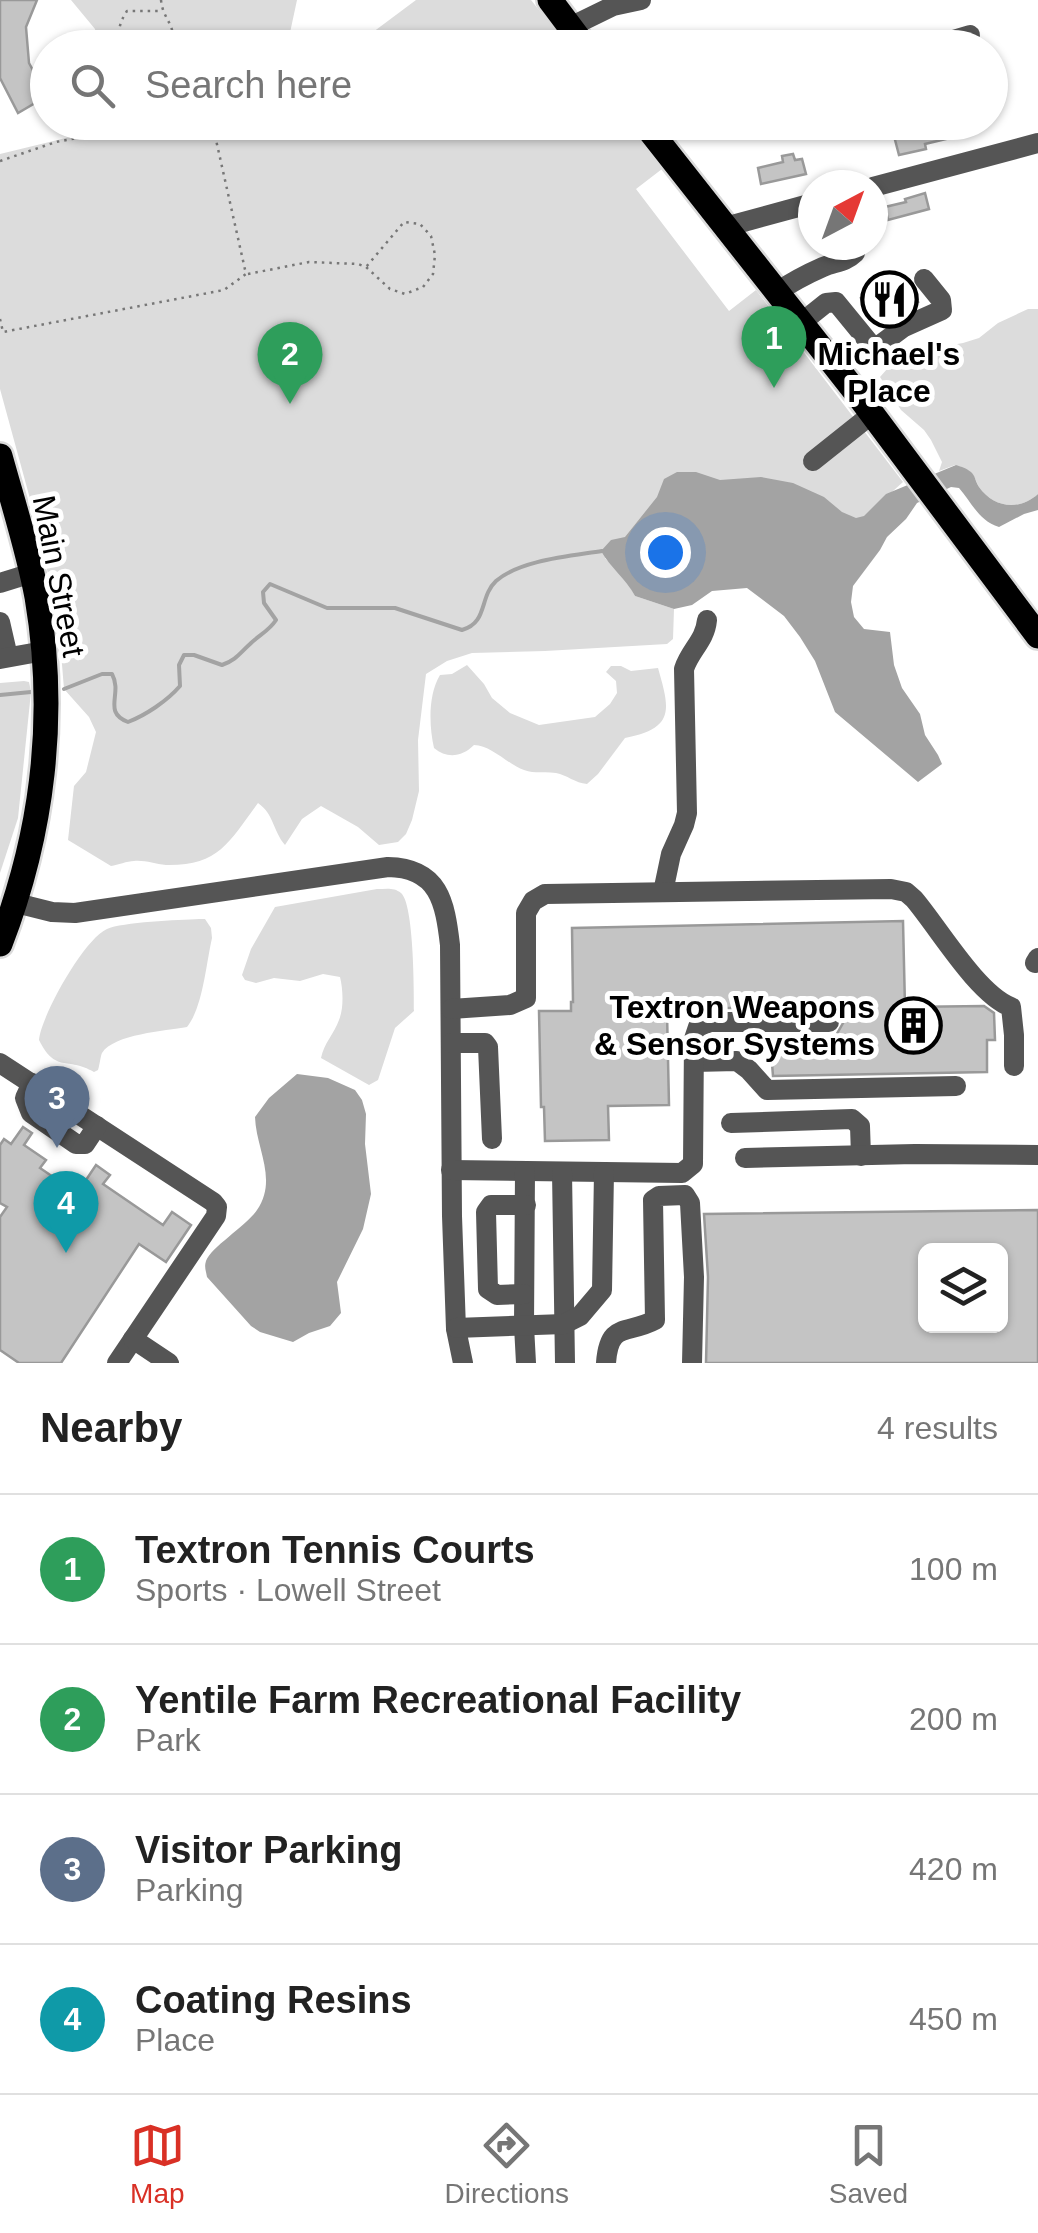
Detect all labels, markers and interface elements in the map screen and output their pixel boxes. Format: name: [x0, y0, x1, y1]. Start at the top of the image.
search box: [30, 30, 1008, 140]
icon: search: [65, 58, 120, 113]
text: Search here: [145, 64, 352, 106]
north arrow: [798, 170, 888, 260]
restaurant icon: Michael's Place: [859, 270, 919, 330]
pin: 1: [742, 306, 806, 388]
pin: 2: [258, 322, 322, 404]
place label: Michael's Place: [818, 336, 960, 409]
street label: Main Street: [26, 492, 92, 660]
your location: [640, 527, 691, 578]
place label: Textron Weapons & Sensor Systems: [594, 989, 875, 1062]
building icon: Textron Weapons & Sensor Systems: [884, 995, 944, 1055]
pin: 3: [24, 1066, 90, 1148]
pin: 4: [34, 1170, 98, 1253]
map controls: [918, 1243, 1008, 1333]
button: layers: [918, 1243, 1008, 1333]
text: Nearby: [40, 1404, 182, 1451]
text: 4 results: [877, 1410, 998, 1446]
text: Textron Tennis Courts: [135, 1529, 535, 1571]
text: 1: [64, 1551, 81, 1587]
text: 100 m: [909, 1551, 998, 1587]
text: Sports · Lowell Street: [135, 1572, 441, 1608]
text: Yentile Farm Recreational Facility: [135, 1679, 741, 1721]
text: 2: [64, 1701, 81, 1737]
text: 200 m: [909, 1701, 998, 1737]
text: Park: [135, 1722, 201, 1758]
text: Visitor Parking: [135, 1829, 403, 1871]
text: 3: [64, 1851, 81, 1887]
text: 420 m: [909, 1851, 998, 1887]
text: Parking: [135, 1872, 244, 1908]
text: Coating Resins: [135, 1979, 412, 2021]
text: 4: [64, 2001, 81, 2037]
text: 450 m: [909, 2001, 998, 2037]
text: Place: [135, 2022, 215, 2058]
tab: Map: [130, 2118, 185, 2210]
tab: Directions: [445, 2118, 569, 2210]
tab: Saved: [829, 2118, 908, 2210]

